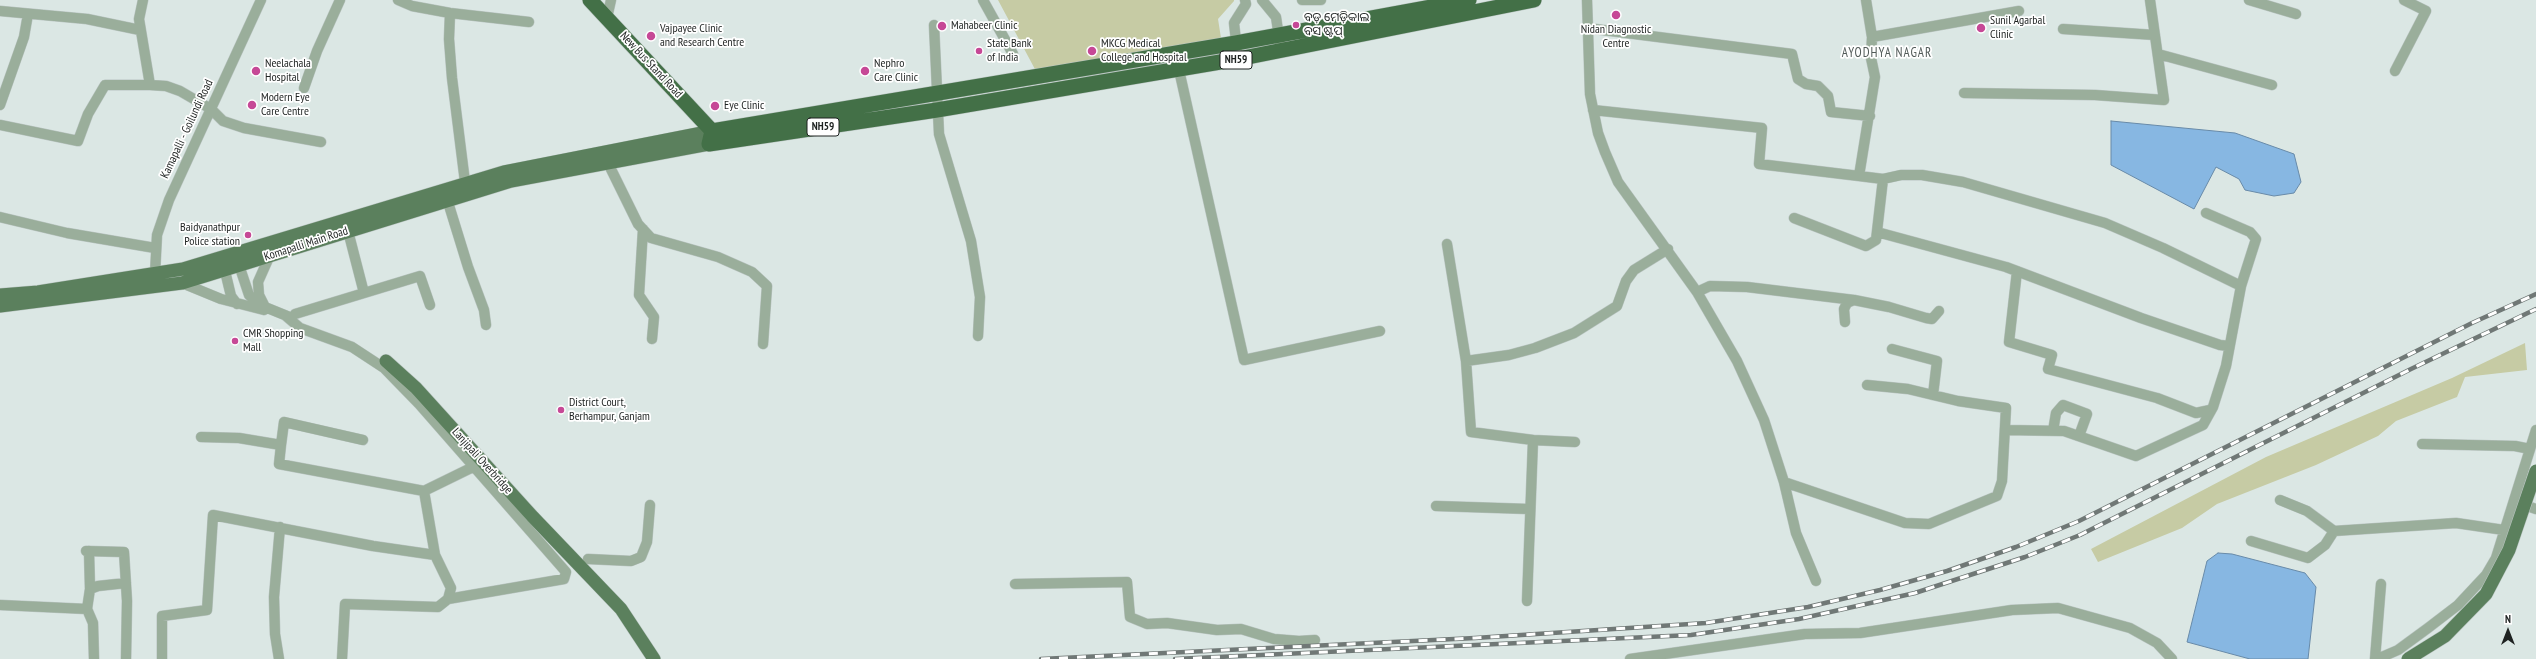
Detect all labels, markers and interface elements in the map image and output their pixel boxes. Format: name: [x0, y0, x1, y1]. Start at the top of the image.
marker: Nidan Diagnostic Centre: [1610, 9, 1622, 21]
place label: ବଡ଼ ମେଡ଼ିକାଲ ବସ ଷ୍ଟପ୍: [1304, 11, 1370, 39]
place label: Sunil Agarbal Clinic: [1990, 14, 2045, 42]
place label: Mahabeer Clinic: [951, 19, 1017, 33]
marker: Mahabeer Clinic: [936, 20, 948, 32]
marker: ବଡ଼ ମେଡ଼ିକାଲ ବସ ଷ୍ଟପ୍: [1291, 20, 1301, 30]
place label: Vajpayee Clinic and Research Centre: [660, 22, 744, 50]
marker: Sunil Agarbal Clinic: [1975, 22, 1987, 34]
place label: Nidan Diagnostic Centre: [1581, 23, 1651, 51]
street label: New Bus Stand Road: [617, 29, 685, 101]
marker: Vajpayee Clinic and Research Centre: [645, 30, 657, 42]
place label: State Bank of India: [987, 37, 1031, 65]
place label: MKCG Medical College and Hospital: [1101, 37, 1187, 65]
marker: MKCG Medical College and Hospital: [1086, 45, 1098, 57]
district label: AYODHYA NAGAR: [1842, 45, 1932, 61]
marker: State Bank of India: [974, 46, 984, 56]
road number: NH59: [1220, 51, 1252, 69]
place label: Neelachala Hospital: [265, 57, 311, 85]
place label: Nephro Care Clinic: [874, 57, 918, 85]
marker: Neelachala Hospital: [250, 65, 262, 77]
marker: Nephro Care Clinic: [859, 65, 871, 77]
street label: Kamapalli - Goilundi Road: [158, 77, 216, 181]
place label: Modern Eye Care Centre: [261, 91, 310, 119]
marker: Modern Eye Care Centre: [246, 99, 258, 111]
place label: Eye Clinic: [724, 99, 764, 113]
marker: Eye Clinic: [709, 100, 721, 112]
road number: NH59: [807, 118, 839, 136]
place label: Baidyanathpur Police station: [180, 221, 240, 249]
street label: Komapalli Main Road: [262, 224, 350, 264]
marker: Baidyanathpur Police station: [243, 230, 253, 240]
place label: CMR Shopping Mall: [243, 327, 304, 355]
marker: CMR Shopping Mall: [230, 336, 240, 346]
place label: District Court, Berhampur, Ganjam: [569, 396, 650, 424]
marker: District Court, Berhampur, Ganjam: [556, 405, 566, 415]
street label: Lanjipali Overbridge: [449, 425, 515, 497]
north arrow: [2488, 611, 2528, 651]
text: N: [2505, 612, 2511, 626]

